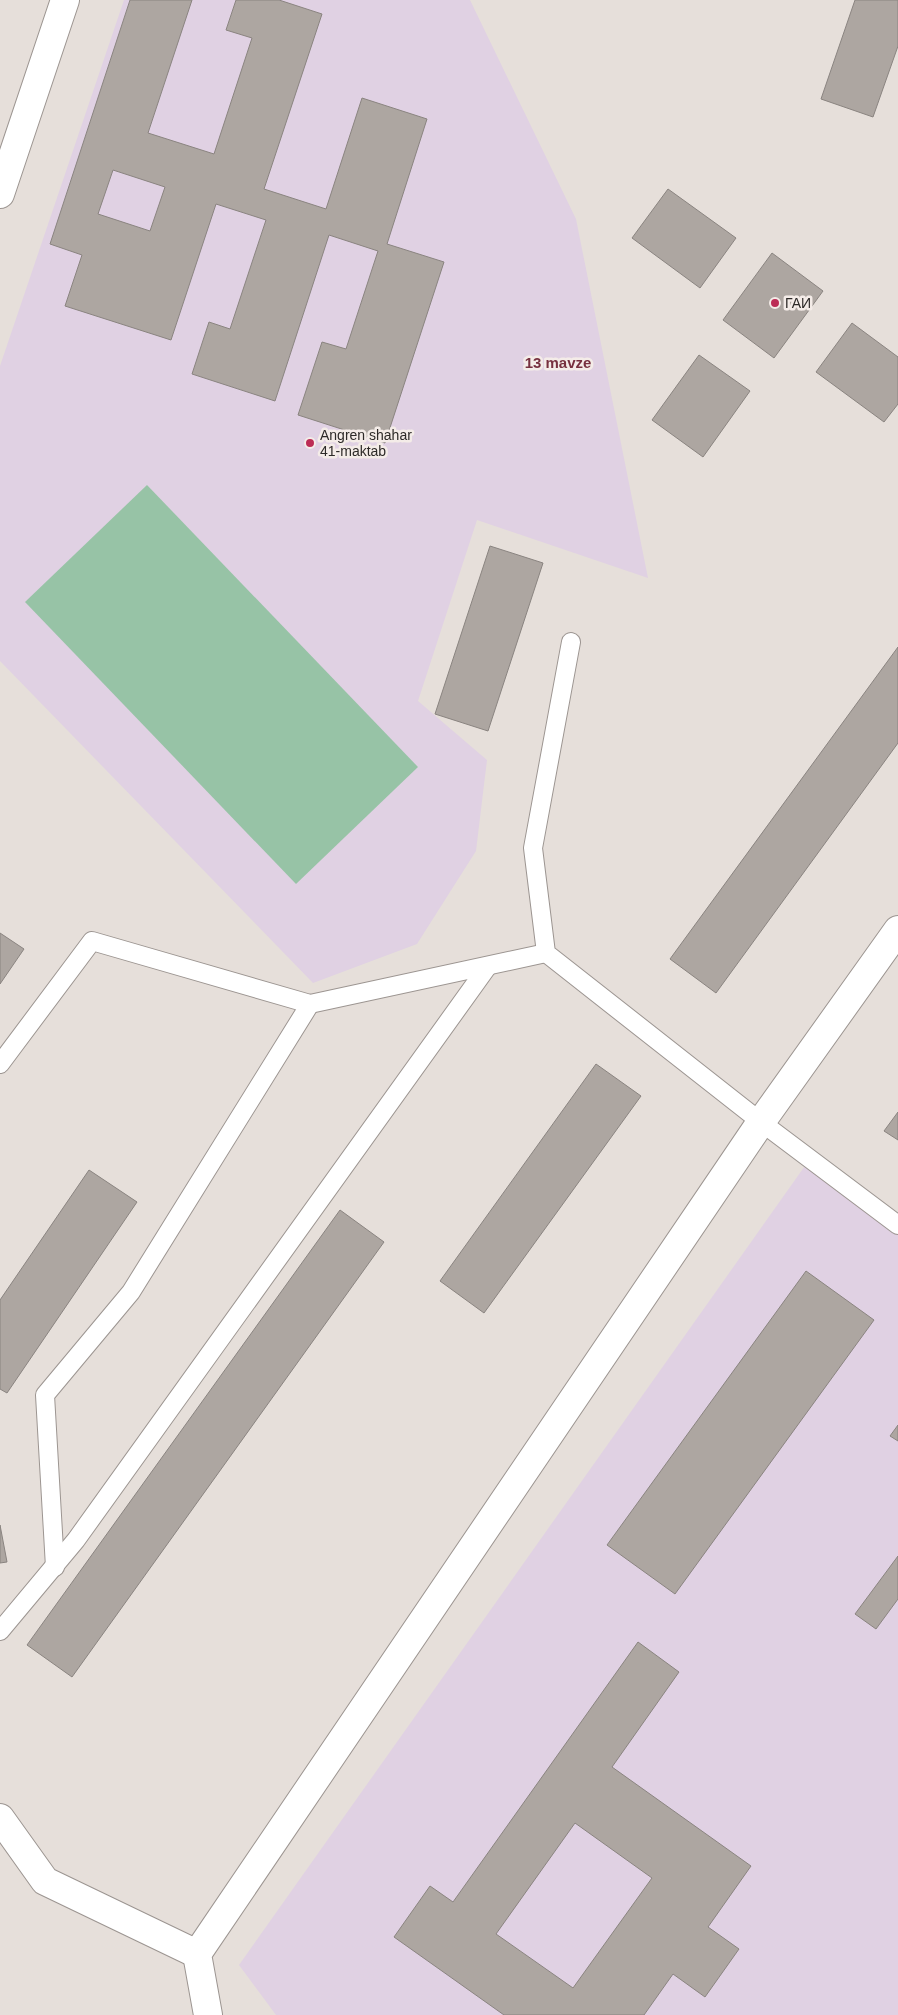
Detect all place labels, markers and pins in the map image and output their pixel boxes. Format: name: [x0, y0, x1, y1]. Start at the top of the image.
place label: ГАИ: [785, 295, 811, 311]
marker: ГАИ: [769, 297, 781, 309]
place label: Angren shahar 41-maktab: [320, 427, 412, 459]
marker: Angren shahar 41-maktab: [304, 437, 316, 449]

